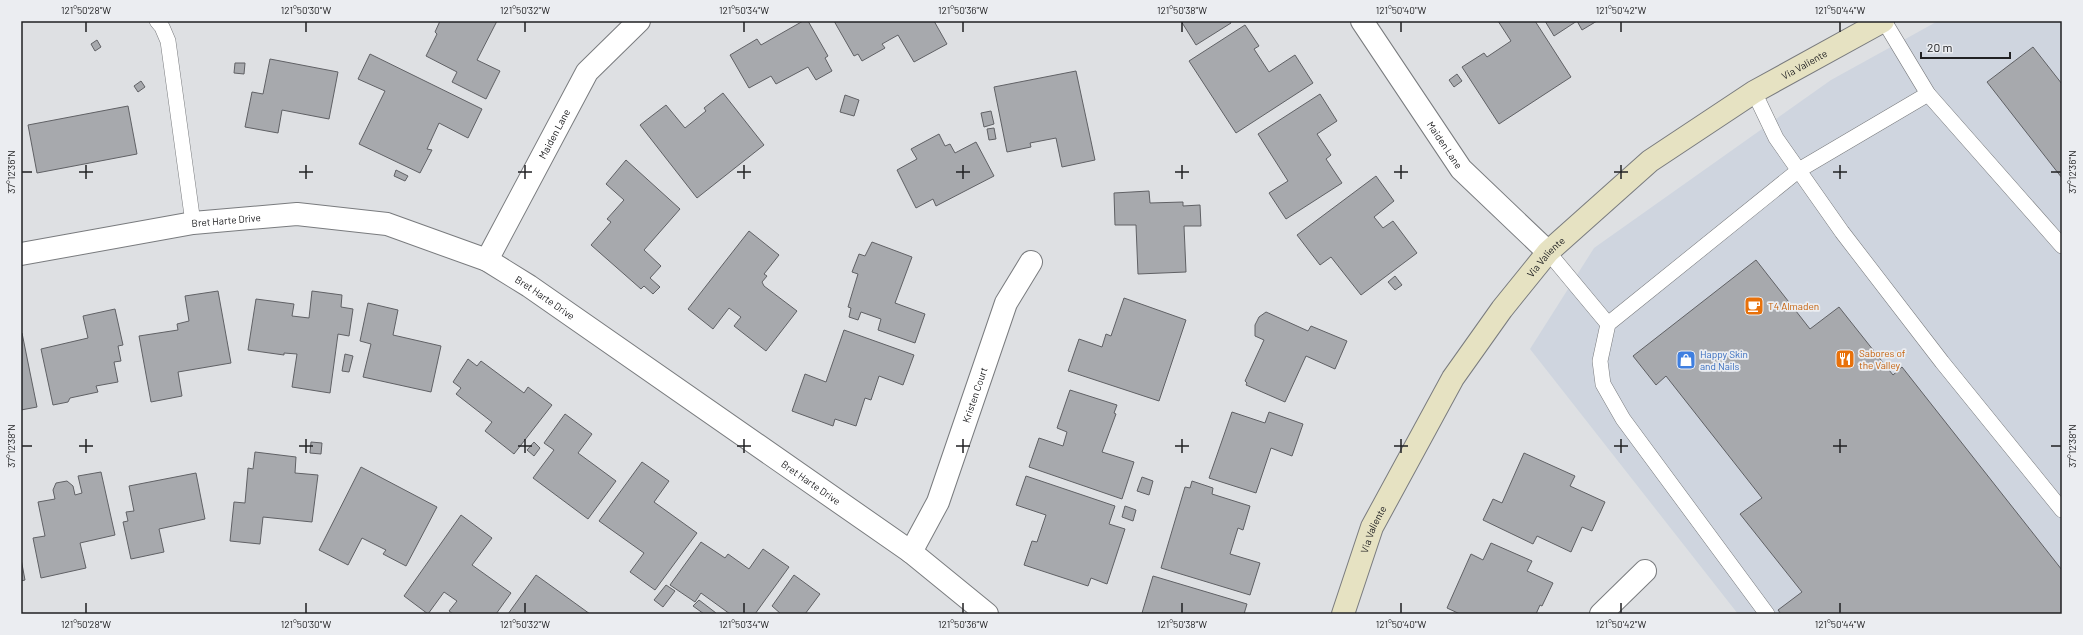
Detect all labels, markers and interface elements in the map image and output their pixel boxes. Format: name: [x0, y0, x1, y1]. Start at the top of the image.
text: 121°50'28"W: [61, 4, 111, 16]
text: 121°50'30"W: [281, 4, 331, 16]
text: 121°50'32"W: [500, 4, 550, 16]
text: 121°50'34"W: [719, 4, 769, 16]
text: 121°50'36"W: [938, 4, 988, 16]
text: 121°50'38"W: [1157, 4, 1207, 16]
text: 121°50'40"W: [1376, 4, 1427, 16]
text: 121°50'42"W: [1596, 4, 1646, 16]
text: 121°50'44"W: [1815, 4, 1865, 16]
scale bar: [1921, 34, 2010, 60]
text: 20 m: [1927, 40, 1953, 54]
street label: Via Valiente: [1779, 47, 1829, 82]
street label: Maiden Lane: [536, 107, 572, 161]
street label: Maiden Lane: [1425, 119, 1465, 171]
text: 37°12'36"N: [5, 150, 17, 194]
text: 37°12'36"N: [2066, 150, 2078, 194]
street label: Bret Harte Drive: [191, 211, 261, 229]
street label: Via Valiente: [1524, 234, 1567, 279]
street label: Bret Harte Drive: [513, 273, 577, 322]
cafe icon: T4 Almaden: [1743, 295, 1765, 317]
place label: T4 Almaden: [1768, 300, 1819, 312]
place label: Sabores of the Valley: [1859, 347, 1906, 371]
place label: Happy Skin and Nails: [1700, 348, 1748, 372]
restaurant icon: Sabores of the Valley: [1834, 348, 1856, 370]
shop icon: Happy Skin and Nails: [1675, 349, 1697, 371]
street label: Kristen Court: [960, 365, 990, 424]
text: 37°12'38"N: [5, 424, 17, 468]
text: 37°12'38"N: [2066, 424, 2078, 468]
street label: Bret Harte Drive: [779, 458, 843, 507]
street label: Via Valiente: [1358, 503, 1389, 555]
text: 121°50'28"W: [61, 618, 111, 630]
text: 121°50'30"W: [281, 618, 331, 630]
text: 121°50'32"W: [500, 618, 550, 630]
text: 121°50'34"W: [719, 618, 769, 630]
text: 121°50'36"W: [938, 618, 988, 630]
text: 121°50'38"W: [1157, 618, 1207, 630]
text: 121°50'40"W: [1376, 618, 1427, 630]
text: 121°50'42"W: [1596, 618, 1646, 630]
text: 121°50'44"W: [1815, 618, 1865, 630]

